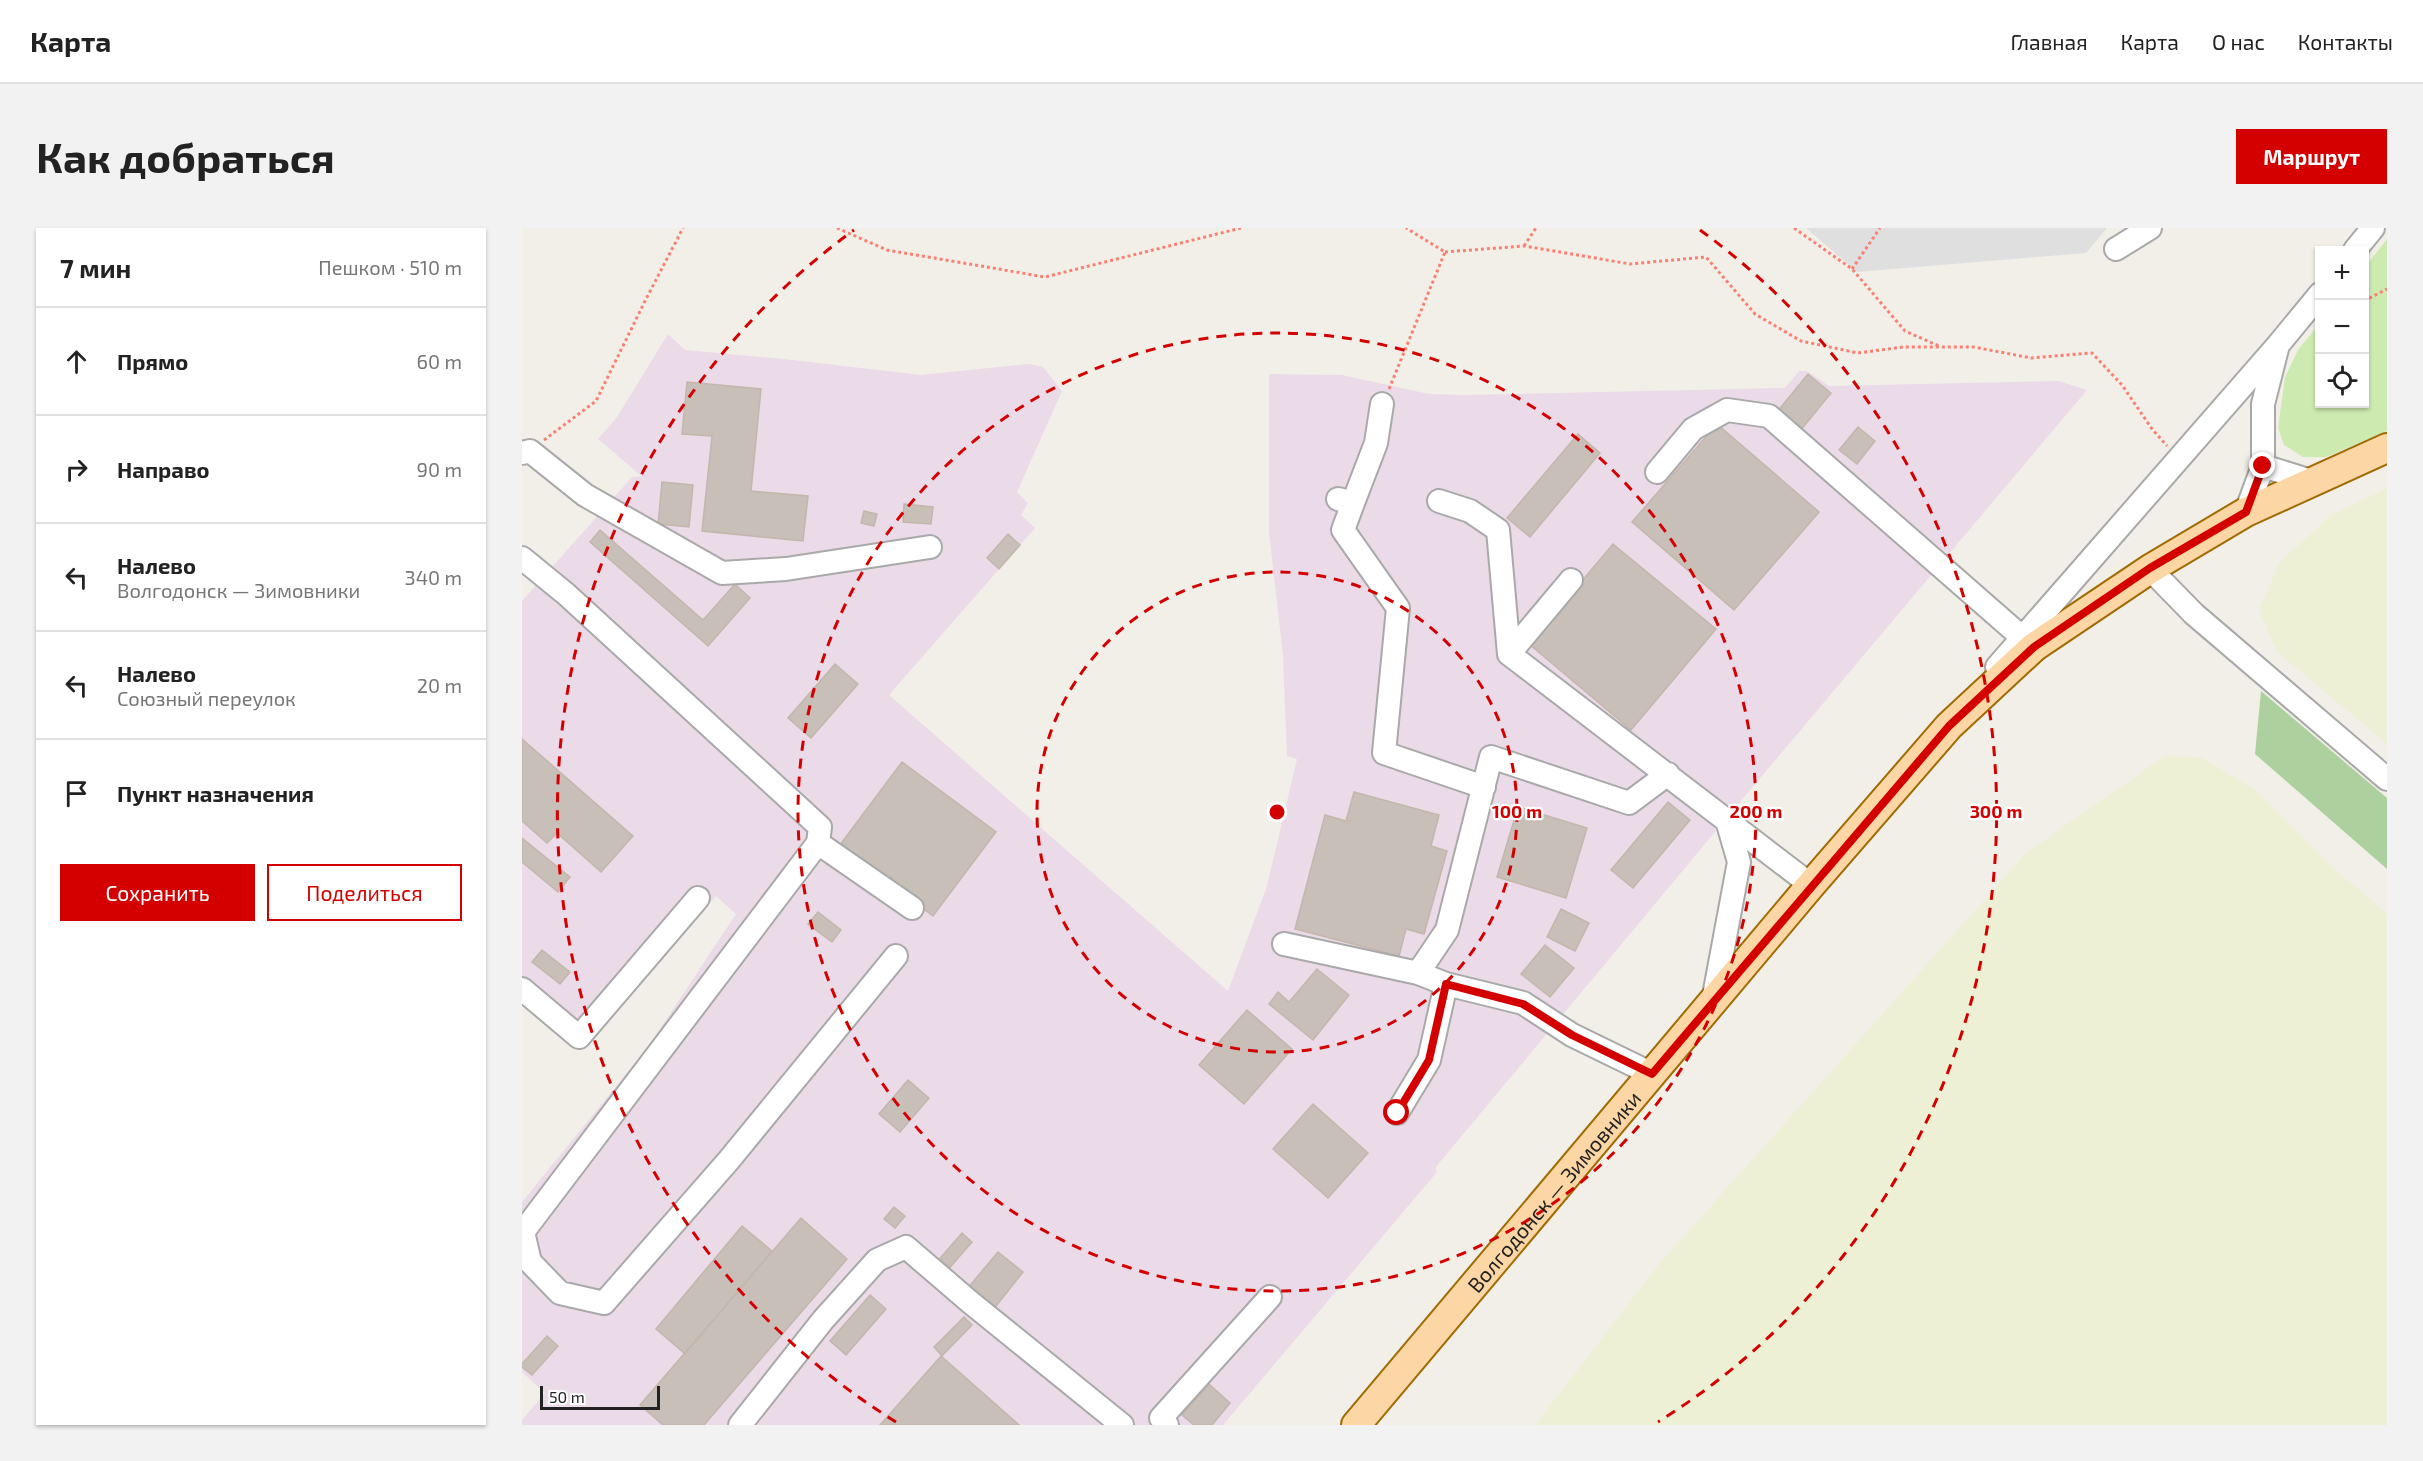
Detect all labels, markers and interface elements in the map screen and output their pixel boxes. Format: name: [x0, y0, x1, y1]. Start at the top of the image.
text: Карта: [30, 24, 111, 58]
text: Главная: [2011, 29, 2088, 54]
text: Карта: [2121, 29, 2179, 54]
text: О нас: [2212, 29, 2265, 54]
text: Контакты: [2298, 29, 2393, 54]
button: Маршрут: [2236, 129, 2387, 184]
text: Как добраться: [36, 131, 335, 181]
map controls: [2315, 246, 2369, 408]
button: +: [2315, 246, 2369, 300]
text: 7 мин: [60, 252, 131, 283]
text: Пешком · 510 m: [318, 255, 462, 279]
button: −: [2315, 300, 2369, 354]
icon: ahead: [60, 345, 93, 378]
text: Прямо: [117, 348, 188, 374]
text: 60 m: [417, 349, 462, 373]
button: locate: [2315, 354, 2369, 408]
route end: [2249, 452, 2275, 478]
icon: right: [60, 453, 93, 486]
text: Направо: [117, 456, 210, 482]
text: 90 m: [417, 457, 462, 481]
text: Налево: [117, 552, 196, 578]
icon: left: [60, 561, 93, 594]
text: 340 m: [405, 565, 462, 589]
text: Волгодонск — Зимовники: [117, 578, 360, 602]
text: Налево: [117, 660, 196, 686]
icon: left: [60, 669, 93, 702]
text: 20 m: [417, 673, 462, 697]
text: Союзный переулок: [117, 686, 296, 710]
icon: arrive: [60, 777, 93, 810]
text: Пункт назначения: [117, 780, 314, 806]
text: 100 m: [1492, 800, 1542, 822]
text: 200 m: [1730, 800, 1782, 822]
text: 300 m: [1970, 800, 2022, 822]
centre of rings: [1267, 802, 1287, 822]
button: Сохранить: [60, 864, 255, 921]
button: Поделиться: [267, 864, 462, 921]
street label: Волгодонск — Зимовники: [1461, 1085, 1645, 1297]
route start: [1383, 1099, 1409, 1125]
scale bar: [540, 1383, 660, 1410]
text: 50 m: [549, 1387, 585, 1406]

